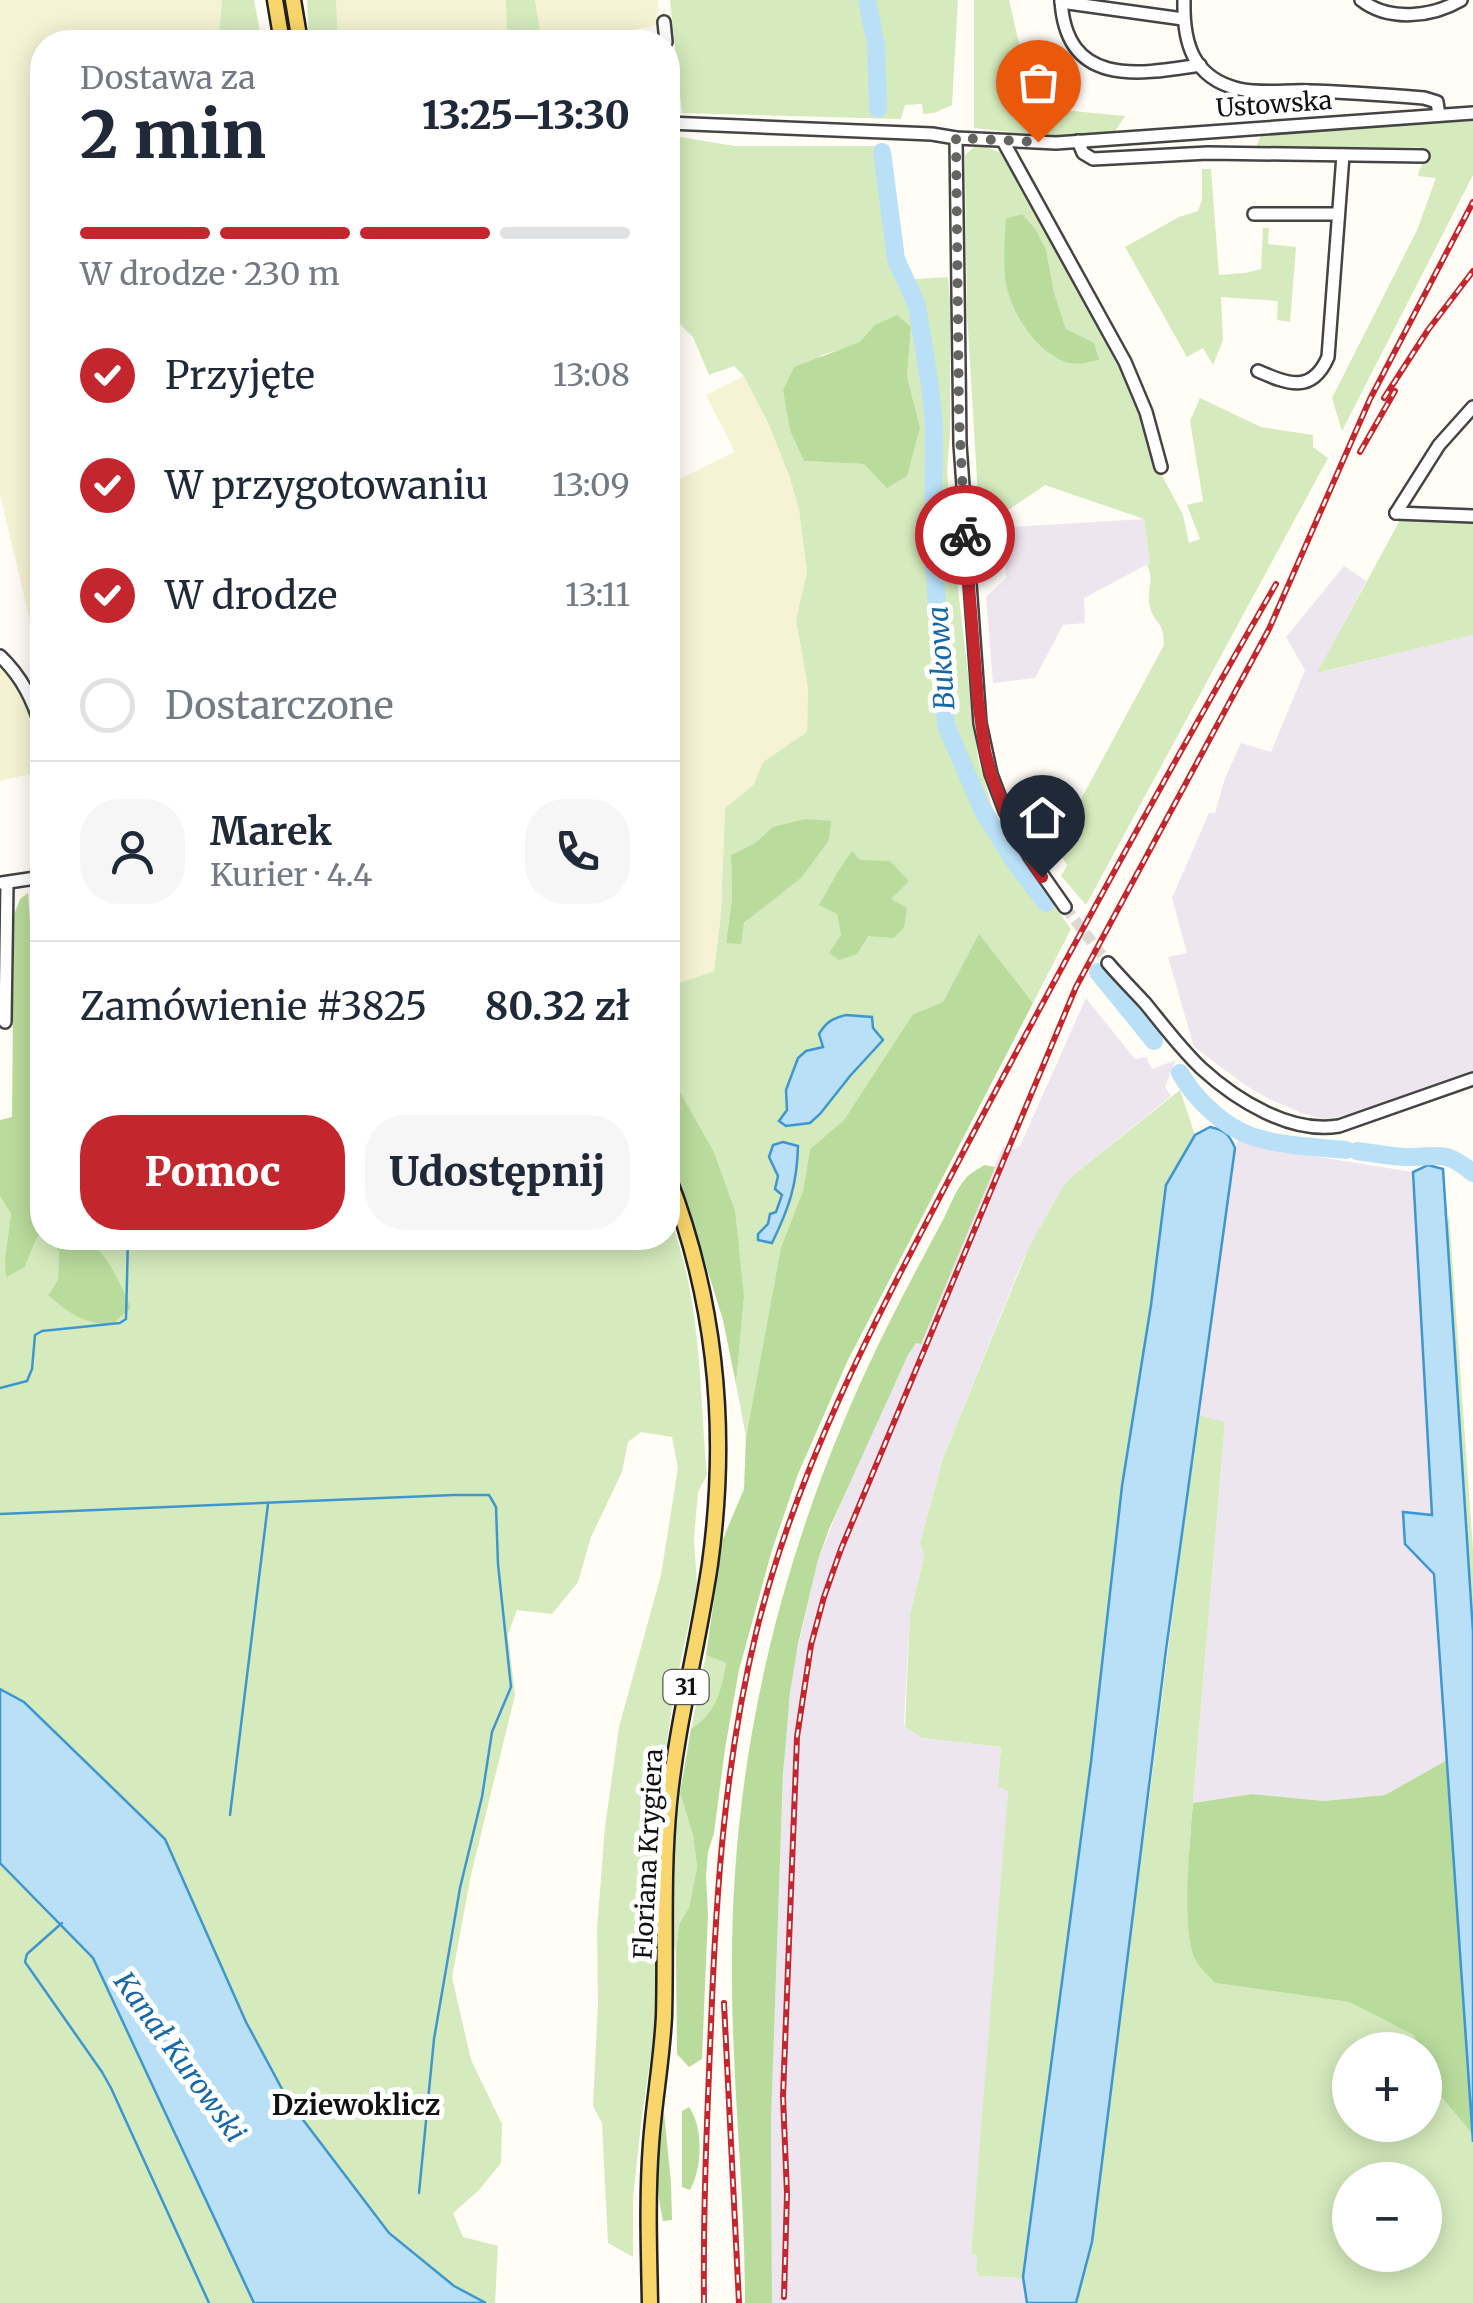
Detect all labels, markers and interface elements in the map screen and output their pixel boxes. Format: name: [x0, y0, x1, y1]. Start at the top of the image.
pin: [996, 40, 1081, 143]
icon: bag: [1011, 55, 1066, 110]
text: Dostawa za: [80, 58, 256, 98]
street label: Ustowska: [1215, 84, 1333, 124]
text: 13:25–13:30: [422, 92, 630, 139]
text: 2 min: [80, 94, 266, 176]
text: W drodze · 230 m: [80, 254, 340, 294]
icon: check: [80, 348, 135, 403]
text: Przyjęte: [165, 352, 315, 399]
text: 13:08: [553, 355, 630, 395]
icon: check: [80, 458, 135, 513]
text: W przygotowaniu: [165, 462, 489, 509]
text: 13:09: [552, 465, 630, 505]
courier: [915, 485, 1015, 585]
icon: bike: [938, 508, 993, 563]
icon: check: [80, 568, 135, 623]
text: W drodze: [165, 572, 337, 619]
text: 13:11: [565, 575, 630, 615]
water label: Bukowa: [919, 605, 963, 711]
text: Dostarczone: [165, 682, 394, 729]
pin: [1000, 775, 1085, 878]
icon: home: [1015, 790, 1070, 845]
button: person: [80, 799, 185, 904]
button: phone: [525, 799, 630, 904]
text: Marek: [210, 808, 332, 855]
text: Kurier · 4.4: [210, 855, 372, 895]
text: Zamówienie #3825: [80, 983, 427, 1030]
text: 80.32 zł: [485, 983, 630, 1030]
button: Pomoc: [80, 1115, 345, 1230]
button: Udostępnij: [365, 1115, 630, 1230]
road number: 31: [664, 1670, 708, 1704]
street label: Floriana Krygiera: [627, 1748, 669, 1960]
water label: Kanał Kurowski: [106, 1964, 254, 2149]
map controls: [1332, 2032, 1442, 2272]
button: +: [1332, 2032, 1442, 2142]
district label: Dziewoklicz: [272, 2087, 440, 2123]
button: −: [1332, 2162, 1442, 2272]

